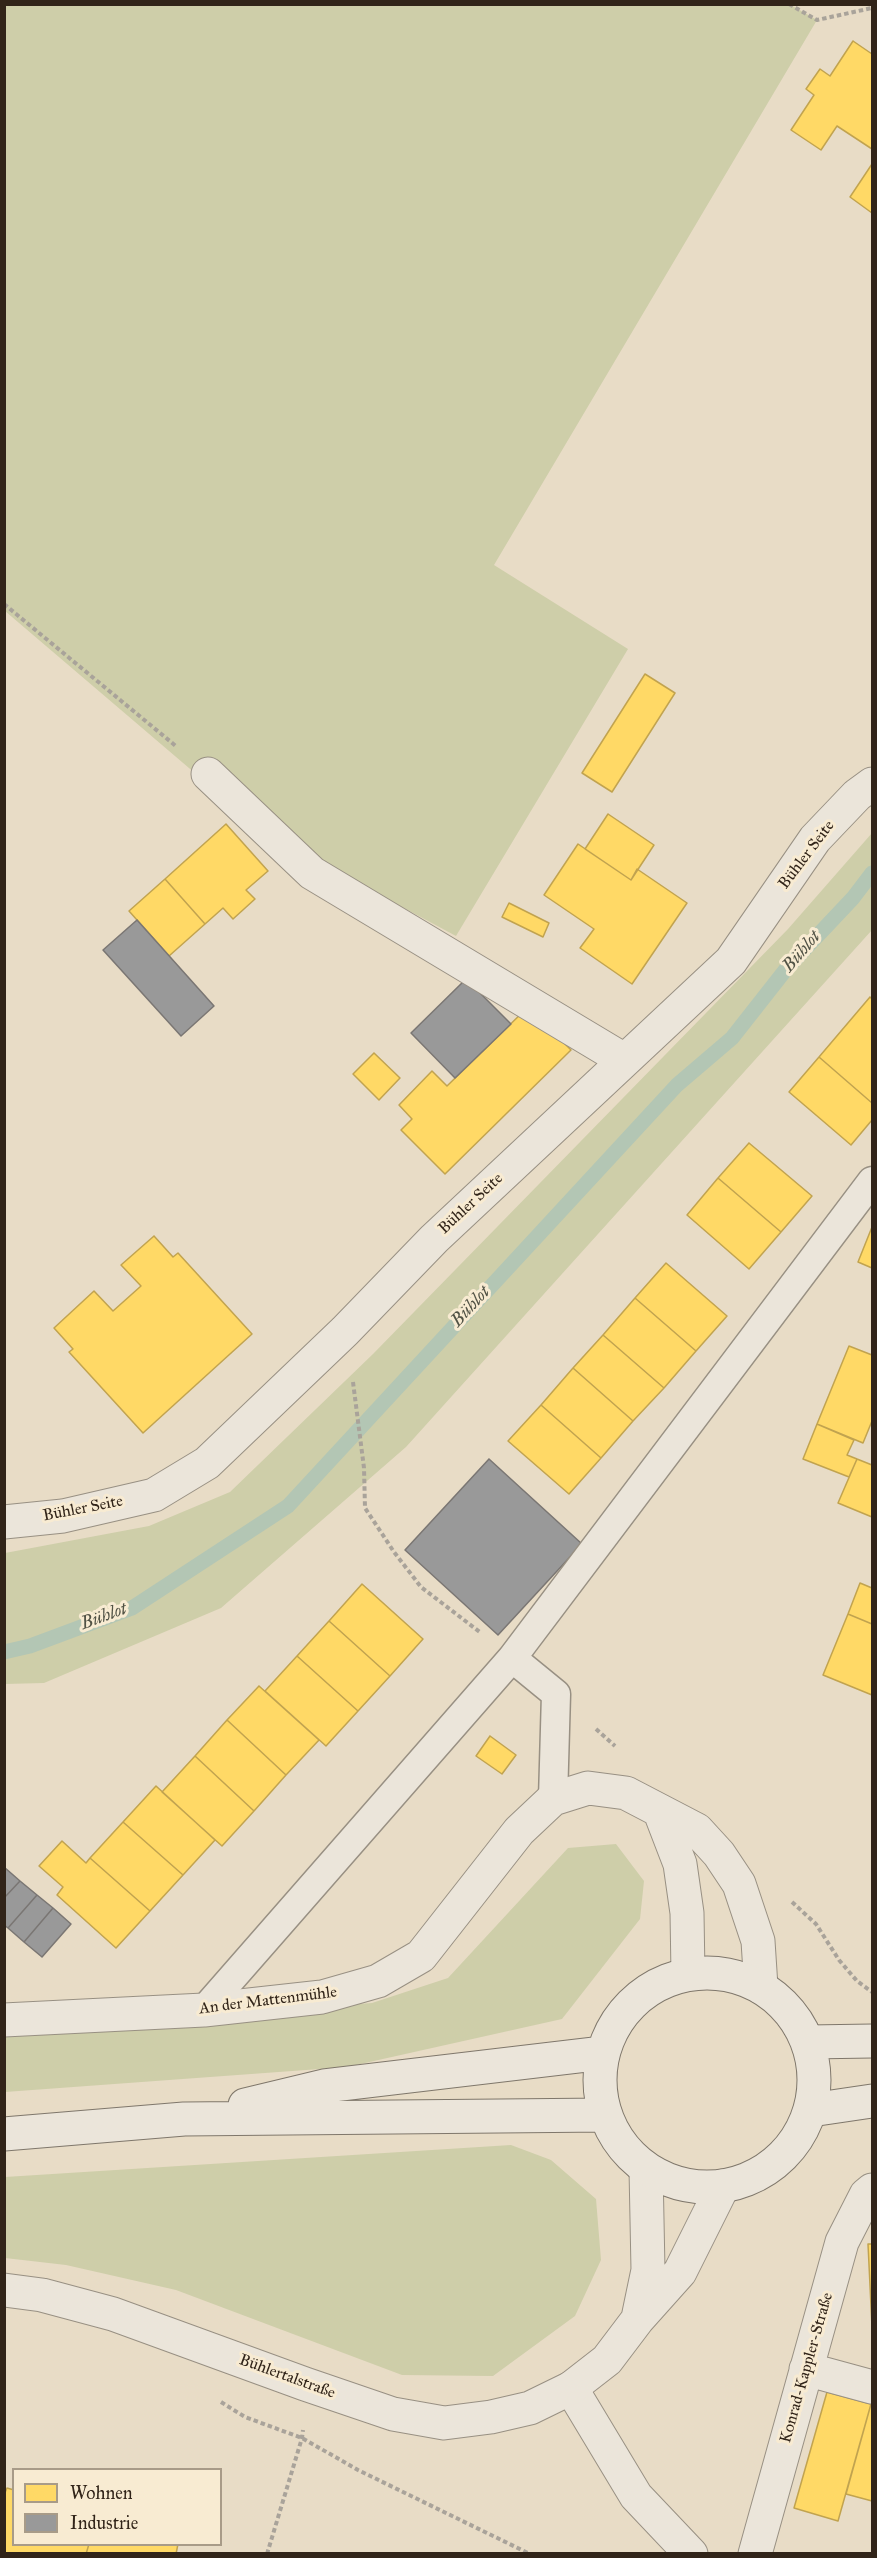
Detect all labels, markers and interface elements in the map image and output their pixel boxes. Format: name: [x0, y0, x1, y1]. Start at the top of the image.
street label: Bühler Seite: [775, 817, 839, 893]
water label: Bühlot: [778, 927, 826, 977]
street label: Bühler Seite: [435, 1169, 507, 1239]
water label: Bühlot: [447, 1282, 495, 1332]
street label: Bühler Seite: [41, 1492, 125, 1526]
water label: Bühlot: [78, 1599, 130, 1635]
street label: An der Mattenmühle: [198, 1983, 338, 2019]
street label: Konrad-Kappler-Straße: [776, 2291, 838, 2445]
street label: Bühlertalstraße: [236, 2351, 338, 2403]
legend: [12, 2468, 222, 2546]
text: Wohnen: [70, 2482, 132, 2504]
text: Industrie: [70, 2512, 138, 2534]

